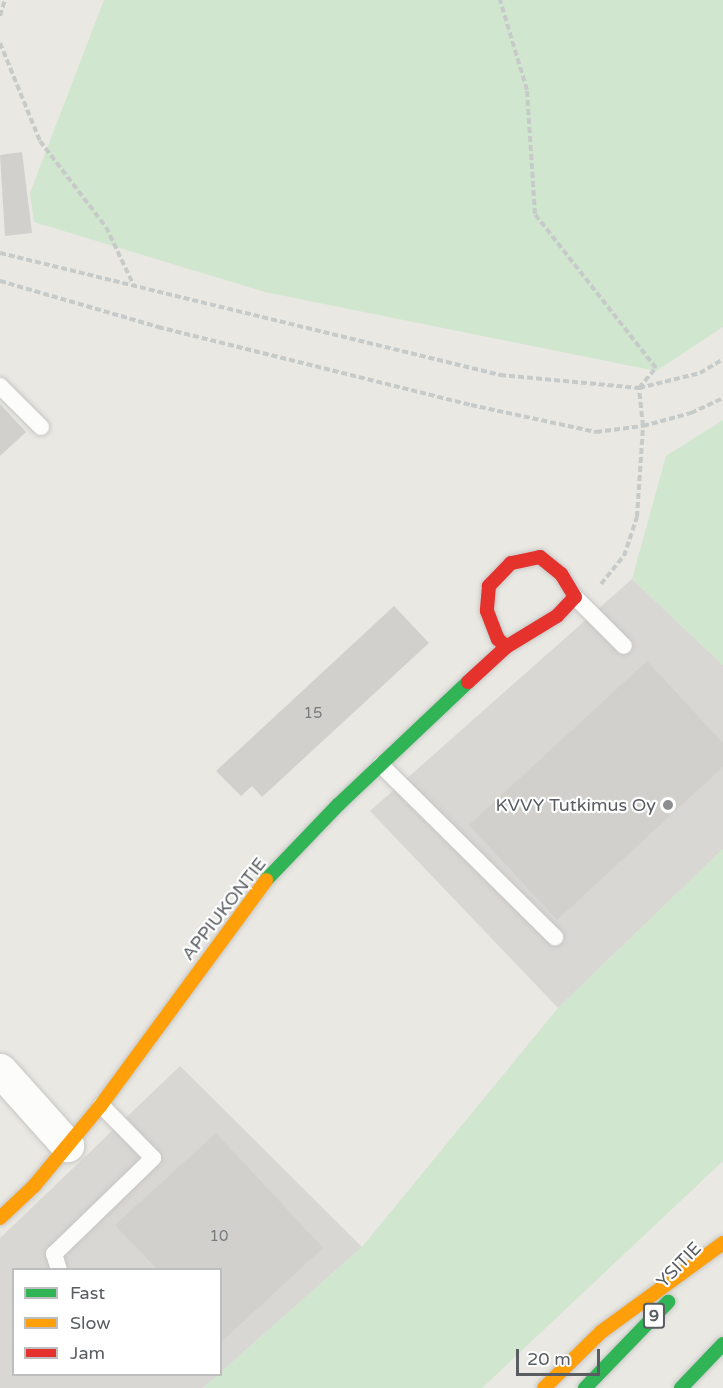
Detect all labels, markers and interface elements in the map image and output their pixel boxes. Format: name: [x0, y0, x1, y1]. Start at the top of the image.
house number: 15: [304, 705, 322, 723]
place label: KVVY Tutkimus Oy: [496, 794, 656, 816]
marker: KVVY Tutkimus Oy: [661, 798, 675, 812]
street label: APPIUKONTIE: [177, 853, 271, 965]
house number: 10: [210, 1228, 228, 1246]
street label: YSITIE: [652, 1238, 706, 1292]
legend: [12, 1268, 222, 1376]
text: Fast: [70, 1282, 105, 1304]
road number: 9: [642, 1303, 666, 1329]
text: Slow: [70, 1312, 111, 1334]
scale bar: [519, 1337, 603, 1375]
text: Jam: [70, 1342, 105, 1364]
text: 20 m: [527, 1348, 571, 1370]

